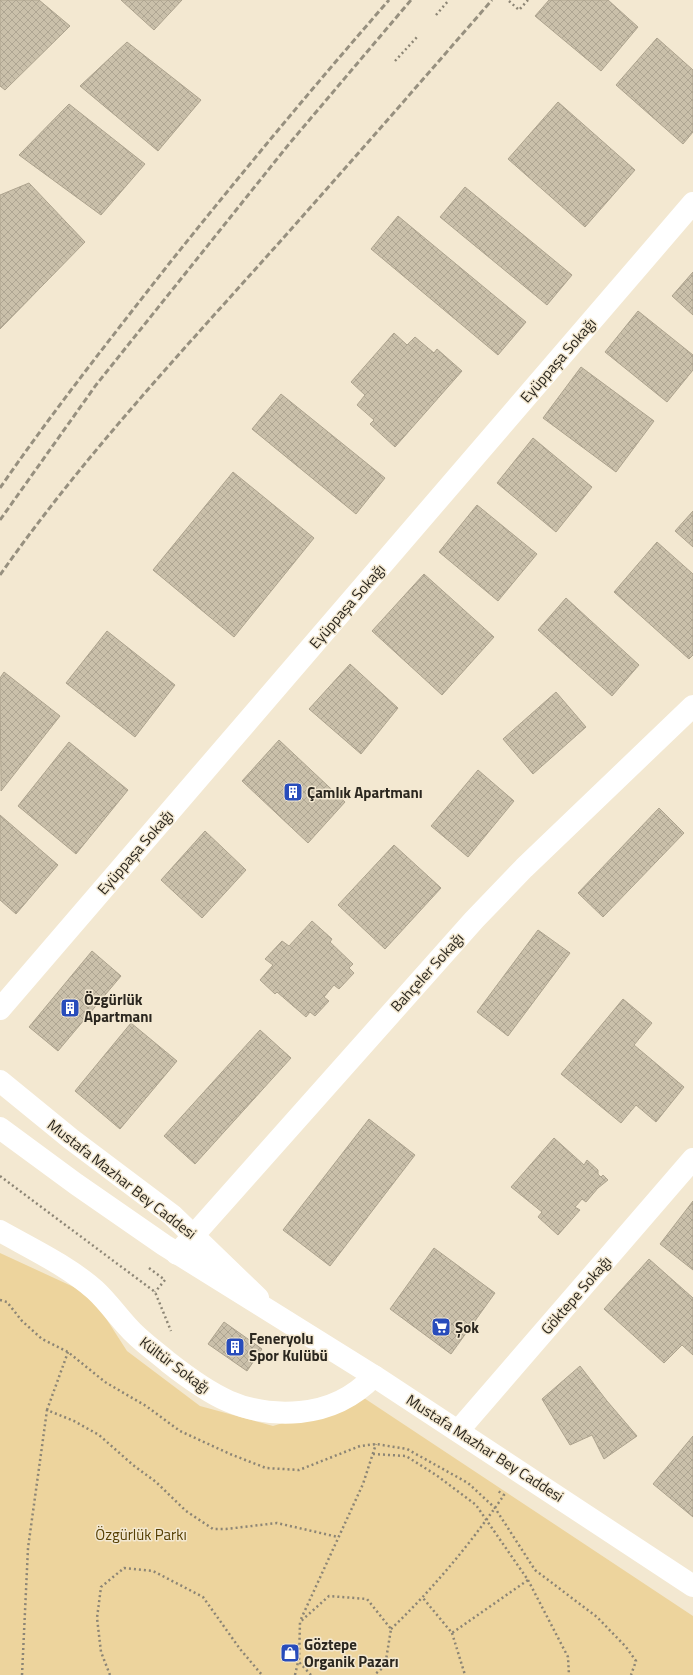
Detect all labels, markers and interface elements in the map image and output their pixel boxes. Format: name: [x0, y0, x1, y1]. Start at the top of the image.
street label: Eyüppaşa Sokağı: [514, 312, 602, 408]
street label: Eyüppaşa Sokağı: [303, 558, 391, 654]
building icon: Çamlık Apartmanı: [282, 781, 304, 803]
place label: Çamlık Apartmanı: [307, 781, 423, 804]
street label: Eyüppaşa Sokağı: [91, 804, 179, 900]
street label: Bahçeler Sokağı: [385, 927, 469, 1017]
place label: Özgürlük Apartmanı: [84, 988, 152, 1028]
building icon: Özgürlük Apartmanı: [59, 997, 81, 1019]
street label: Mustafa Mazhar Bey Caddesi: [43, 1113, 201, 1245]
street label: Göktepe Sokağı: [535, 1251, 617, 1339]
supermarket icon: Şok: [430, 1316, 452, 1338]
place label: Şok: [455, 1316, 479, 1339]
place label: Feneryolu Spor Kulübü: [249, 1327, 328, 1367]
street label: Kültür Sokağı: [135, 1331, 215, 1399]
building icon: Feneryolu Spor Kulübü: [224, 1336, 246, 1358]
street label: Mustafa Mazhar Bey Caddesi: [402, 1388, 568, 1508]
park label: Özgürlük Parkı: [95, 1523, 187, 1546]
place label: Göztepe Organik Pazarı: [304, 1633, 399, 1673]
shop icon: Göztepe Organik Pazarı: [279, 1642, 301, 1664]

